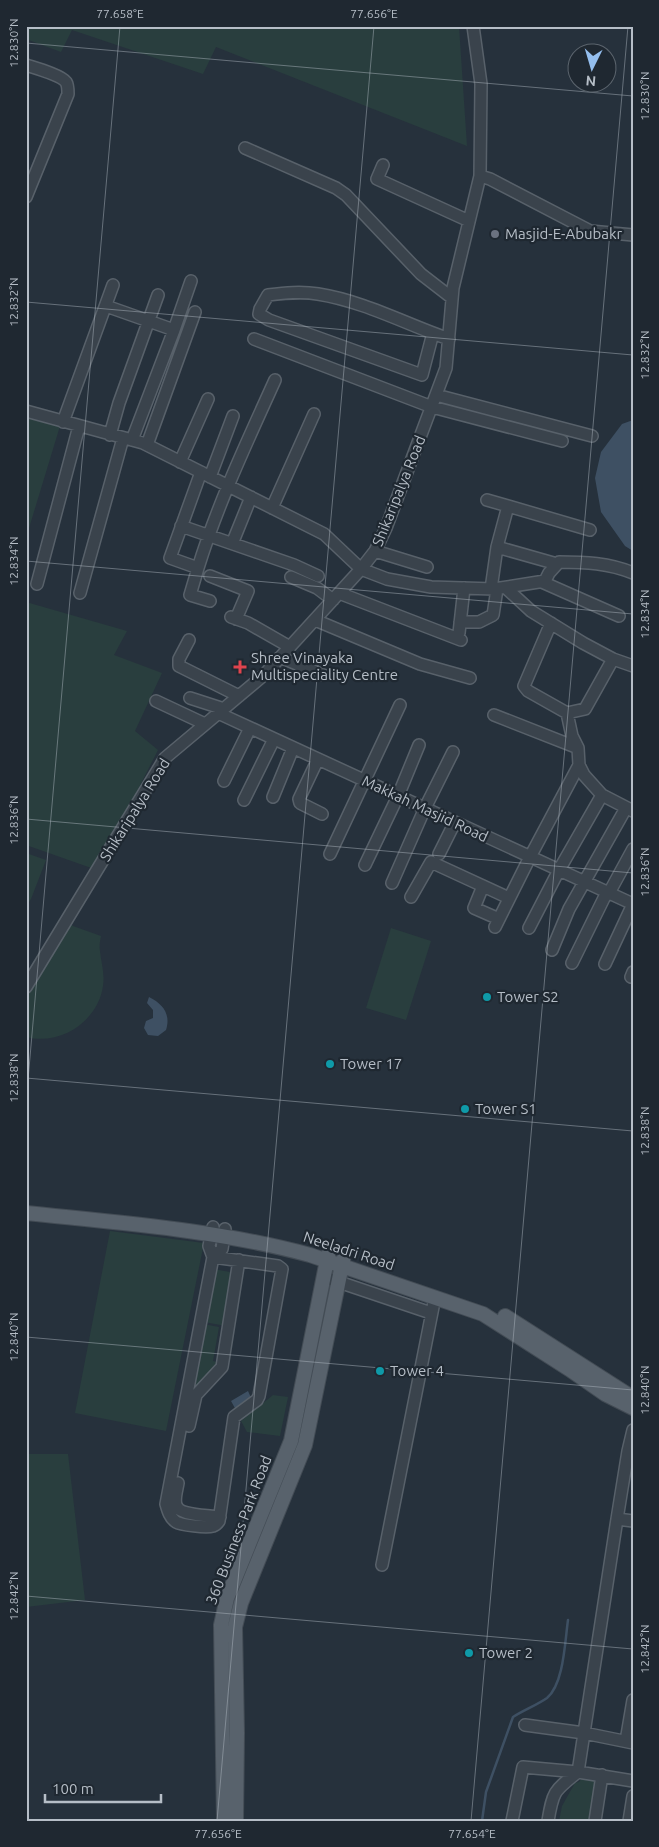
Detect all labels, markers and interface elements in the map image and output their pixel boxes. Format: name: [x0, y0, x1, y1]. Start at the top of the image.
text: 77.658°E: [96, 7, 144, 20]
text: 77.656°E: [350, 7, 398, 20]
text: 12.830°N: [7, 18, 20, 68]
north arrow: [566, 42, 616, 92]
text: 12.830°N: [638, 71, 651, 121]
text: N: [585, 73, 597, 89]
place label: Masjid-E-Abubakr: [505, 225, 623, 242]
marker: Masjid-E-Abubakr: [489, 228, 501, 240]
text: 12.832°N: [7, 277, 20, 327]
text: 12.832°N: [638, 330, 651, 380]
street label: Shikaripalya Road: [369, 433, 429, 549]
text: 12.834°N: [7, 536, 20, 586]
text: 12.834°N: [638, 589, 651, 639]
place label: Shree Vinayaka Multispeciality Centre: [251, 649, 398, 683]
marker: Shree Vinayaka Multispeciality Centre: [233, 660, 247, 674]
street label: Shikaripalya Road: [96, 755, 173, 864]
street label: Makkah Masjid Road: [360, 772, 491, 845]
text: 12.836°N: [7, 795, 20, 845]
text: 12.836°N: [638, 847, 651, 897]
place label: Tower S2: [497, 988, 559, 1005]
marker: Tower S2: [481, 991, 493, 1003]
text: 12.838°N: [7, 1053, 20, 1103]
place label: Tower 17: [340, 1055, 402, 1072]
marker: Tower 17: [324, 1058, 336, 1070]
place label: Tower S1: [475, 1100, 537, 1117]
marker: Tower S1: [459, 1103, 471, 1115]
text: 12.838°N: [638, 1106, 651, 1156]
street label: Neeladri Road: [301, 1228, 397, 1273]
text: 12.840°N: [7, 1312, 20, 1362]
place label: Tower 4: [390, 1362, 444, 1379]
marker: Tower 4: [374, 1365, 386, 1377]
text: 12.840°N: [638, 1365, 651, 1415]
street label: 360 Business Park Road: [202, 1453, 275, 1607]
text: 12.842°N: [7, 1571, 20, 1621]
text: 12.842°N: [638, 1624, 651, 1674]
place label: Tower 2: [479, 1644, 533, 1661]
marker: Tower 2: [463, 1647, 475, 1659]
scale bar: [45, 1772, 161, 1804]
text: 100 m: [52, 1780, 94, 1797]
text: 77.656°E: [194, 1827, 242, 1840]
text: 77.654°E: [448, 1827, 496, 1840]

